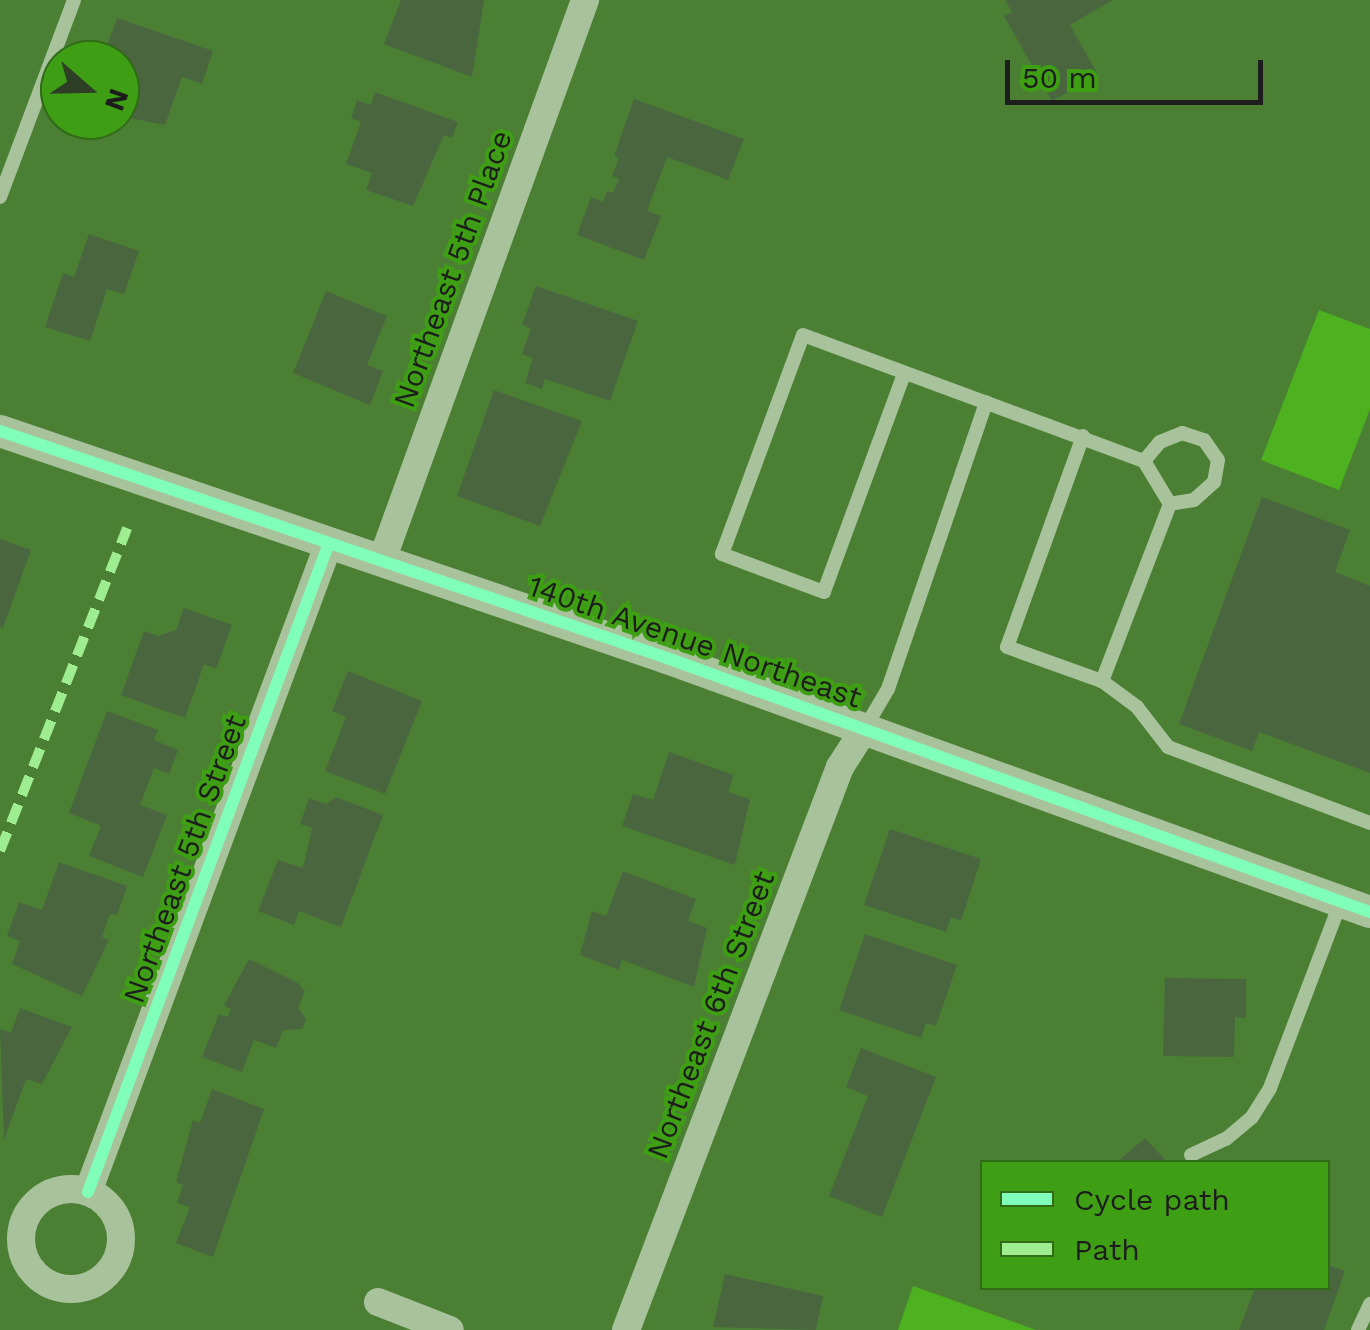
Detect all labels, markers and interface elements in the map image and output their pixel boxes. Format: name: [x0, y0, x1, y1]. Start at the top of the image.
north arrow: [40, 40, 140, 140]
scale bar: [1010, 40, 1268, 102]
text: 50 m: [1022, 60, 1097, 95]
text: N: [98, 84, 136, 115]
street label: Northeast 5th Place: [386, 125, 520, 413]
street label: 140th Avenue Northeast: [523, 568, 867, 716]
street label: Northeast 5th Street: [116, 710, 254, 1008]
street label: Northeast 6th Street: [640, 866, 782, 1164]
legend: [980, 1160, 1330, 1290]
text: Cycle path: [1074, 1182, 1230, 1217]
text: Path: [1074, 1232, 1140, 1267]

